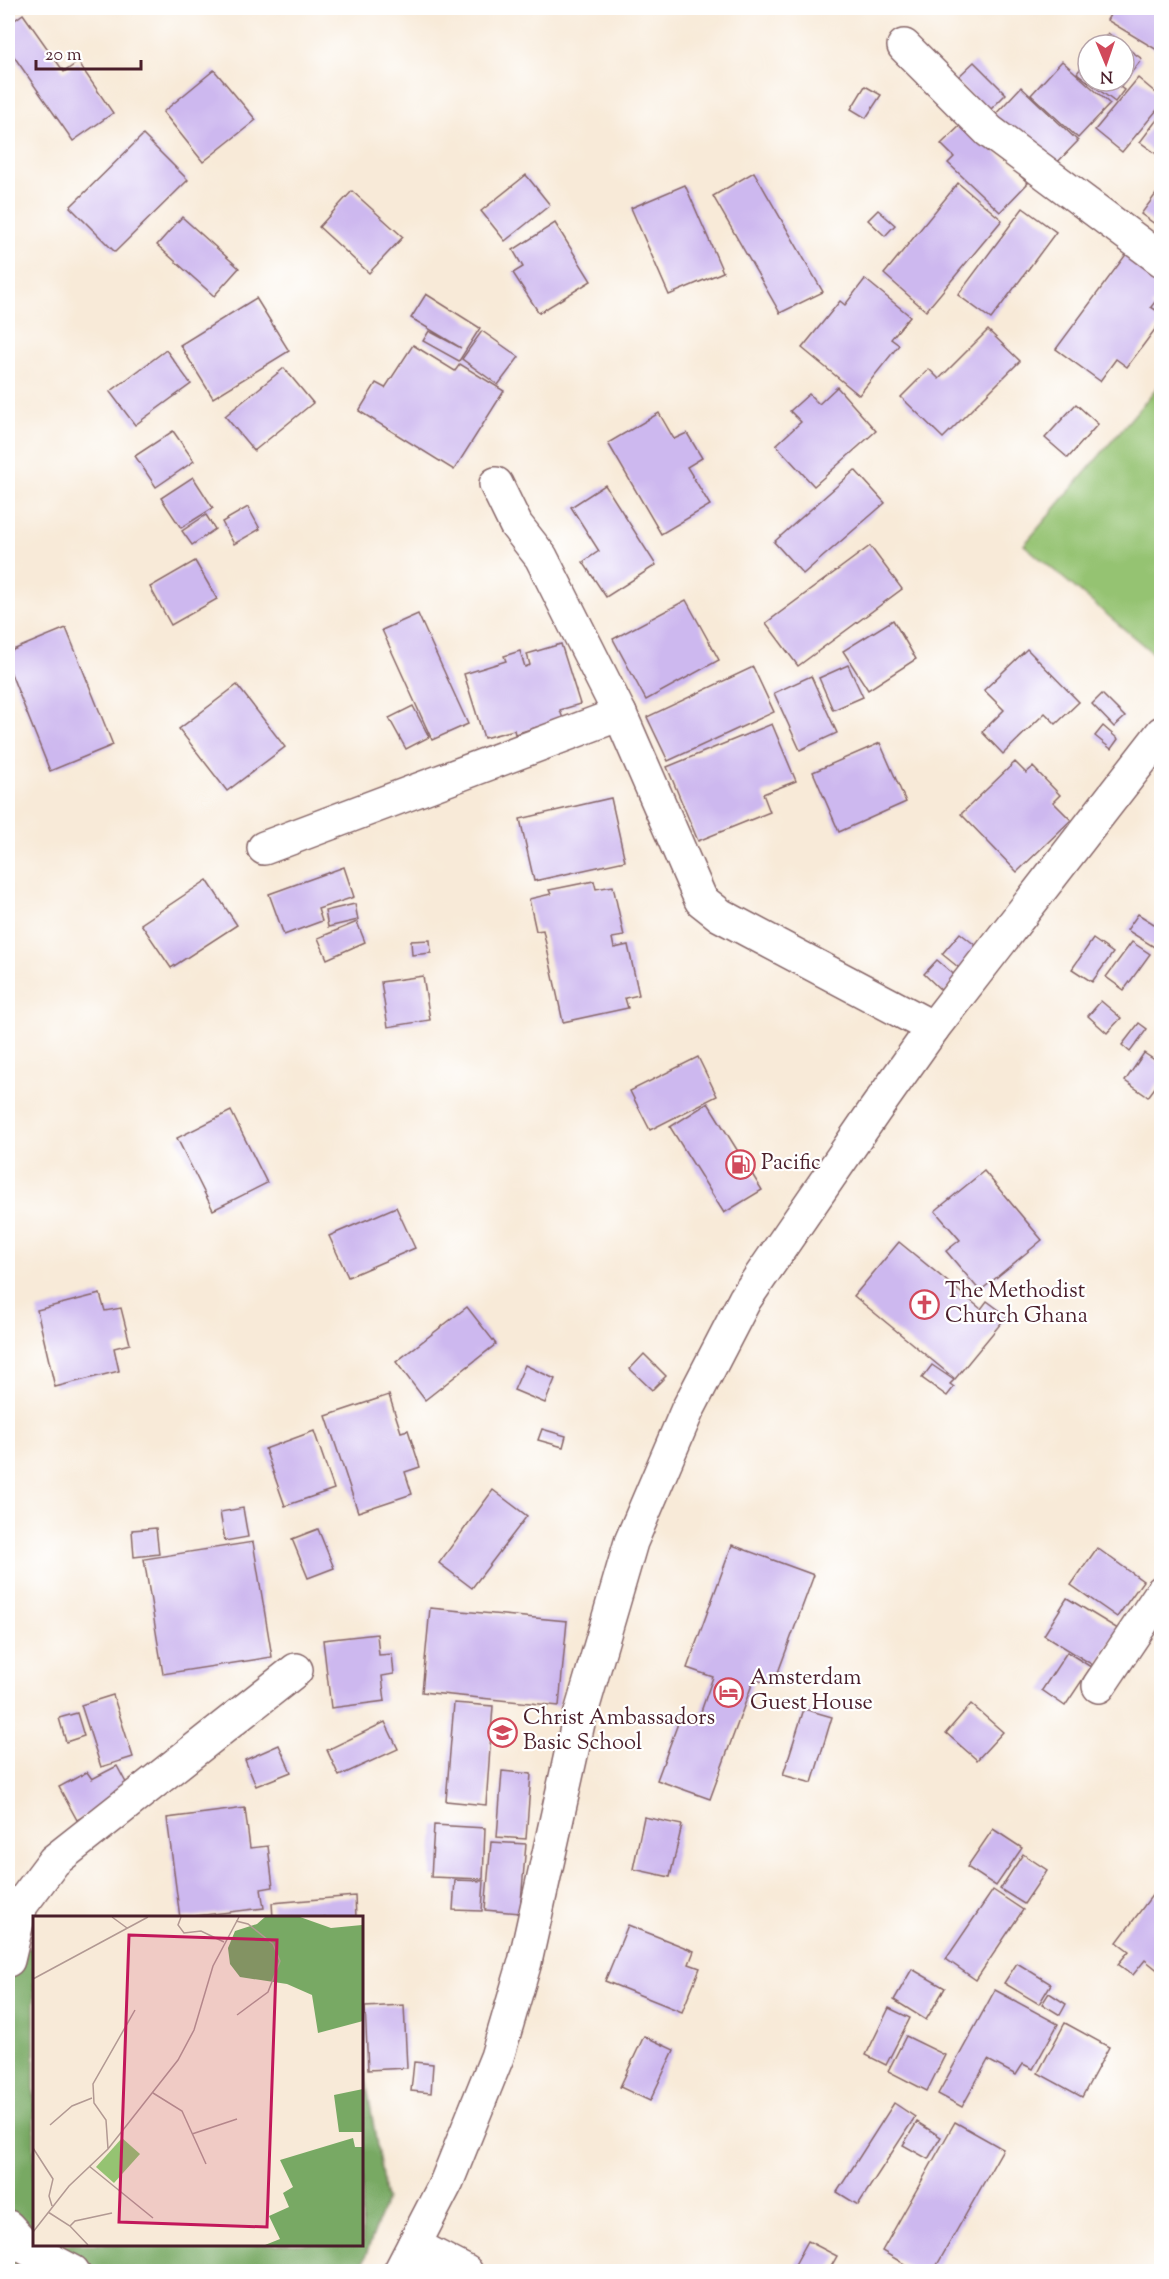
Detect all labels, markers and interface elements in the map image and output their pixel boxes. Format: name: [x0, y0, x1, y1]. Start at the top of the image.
scale bar: [36, 33, 141, 71]
north arrow: [1076, 33, 1136, 93]
text: 20 m: [45, 43, 82, 69]
text: N: [1099, 64, 1113, 87]
fuel station icon: Pacific: [724, 1148, 756, 1180]
place label: Pacific: [761, 1148, 821, 1180]
place label: The Methodist Church Ghana: [945, 1276, 1088, 1333]
church icon: The Methodist Church Ghana: [908, 1289, 940, 1321]
place label: Amsterdam Guest House: [750, 1663, 873, 1720]
hotel icon: Amsterdam Guest House: [713, 1676, 745, 1708]
place label: Christ Ambassadors Basic School: [523, 1703, 715, 1760]
school or university icon: Christ Ambassadors Basic School: [486, 1716, 518, 1748]
inset map: [33, 1916, 363, 2246]

